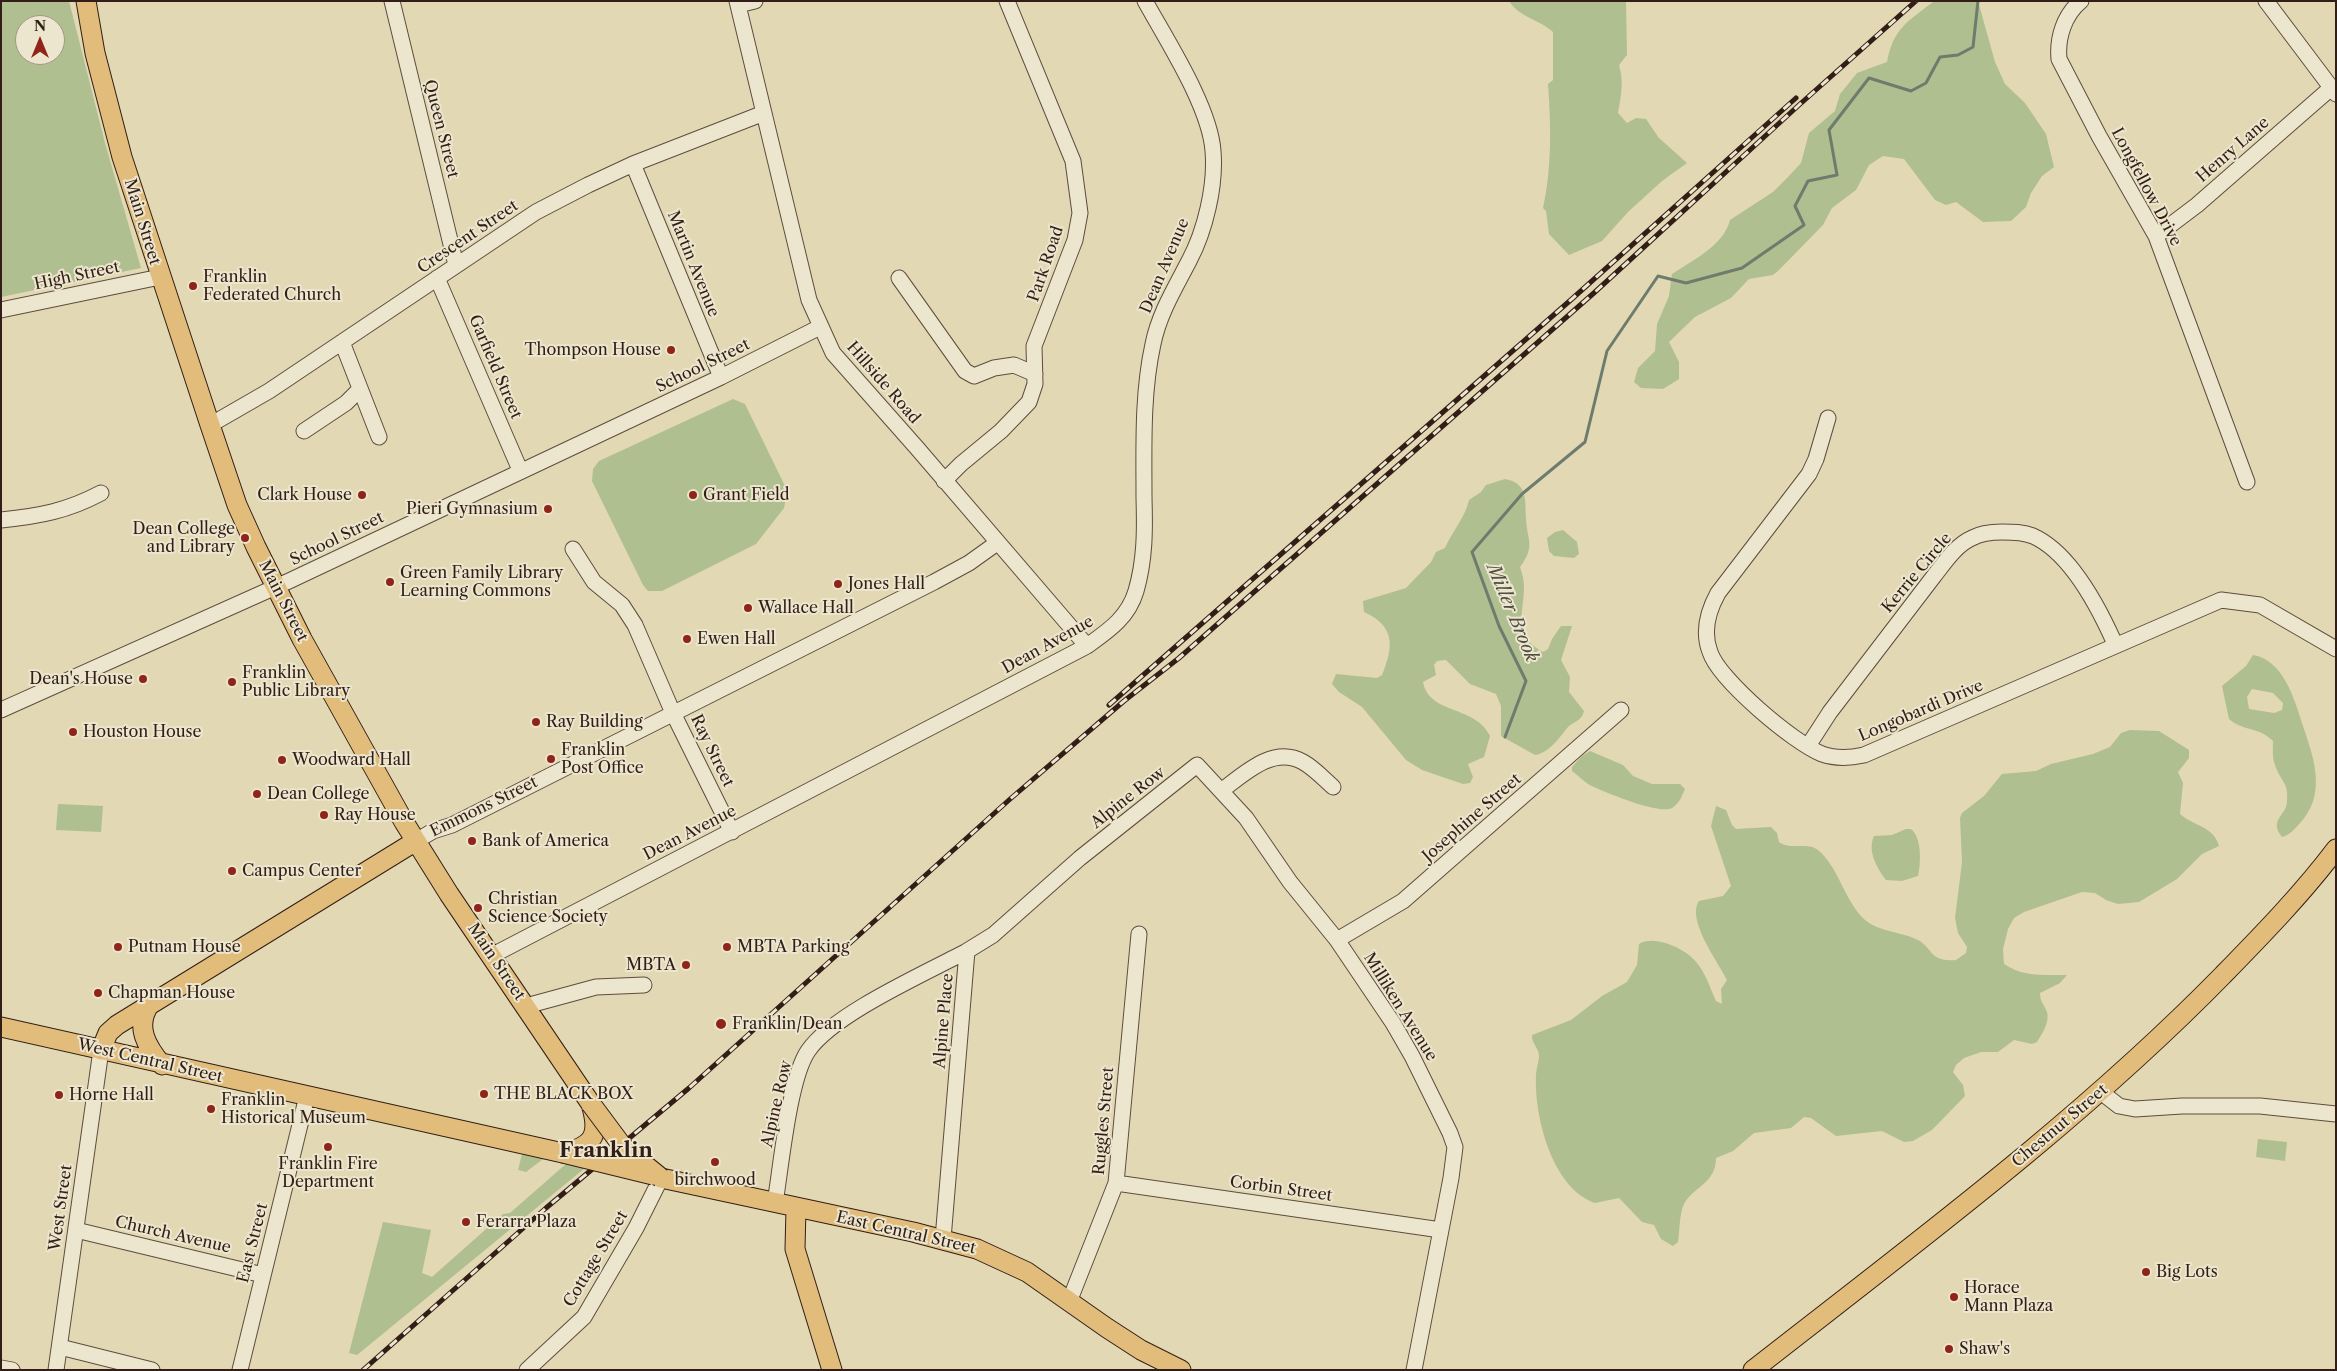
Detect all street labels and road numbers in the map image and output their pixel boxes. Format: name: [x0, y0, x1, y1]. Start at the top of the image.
street label: Queen Street: [420, 78, 462, 180]
street label: Henry Lane: [2193, 113, 2273, 187]
street label: Longfellow Drive: [2107, 125, 2185, 249]
street label: Main Street: [120, 177, 164, 267]
street label: Crescent Street: [414, 196, 522, 278]
street label: Martin Avenue: [663, 208, 723, 320]
street label: Dean Avenue: [1136, 216, 1194, 316]
street label: Park Road: [1024, 224, 1068, 304]
street label: High Street: [33, 258, 121, 294]
street label: Garfield Street: [464, 312, 526, 422]
street label: School Street: [653, 335, 753, 397]
street label: Hillside Road: [842, 338, 924, 428]
street label: School Street: [287, 508, 387, 570]
street label: Kerrie Circle: [1878, 529, 1956, 617]
street label: Main Street: [254, 557, 312, 645]
street label: Dean Avenue: [999, 612, 1097, 678]
street label: Longobardi Drive: [1856, 676, 1986, 746]
street label: Ray Street: [686, 712, 738, 790]
street label: Alpine Row: [1087, 763, 1169, 833]
street label: Josephine Street: [1419, 770, 1525, 866]
street label: Emmons Street: [427, 773, 541, 841]
street label: Dean Avenue: [640, 801, 740, 865]
street label: Main Street: [463, 920, 529, 1004]
street label: Milliken Avenue: [1359, 949, 1441, 1065]
street label: Alpine Place: [930, 972, 958, 1070]
street label: West Central Street: [76, 1035, 224, 1087]
street label: Alpine Row: [758, 1059, 796, 1149]
street label: Ruggles Street: [1090, 1066, 1118, 1176]
street label: Chestnut Street: [2008, 1080, 2112, 1172]
street label: West Street: [45, 1163, 77, 1253]
street label: Corbin Street: [1229, 1172, 1333, 1206]
street label: East Street: [234, 1201, 272, 1285]
street label: Cottage Street: [560, 1207, 632, 1311]
street label: East Central Street: [834, 1208, 978, 1258]
street label: Church Avenue: [113, 1212, 233, 1258]

